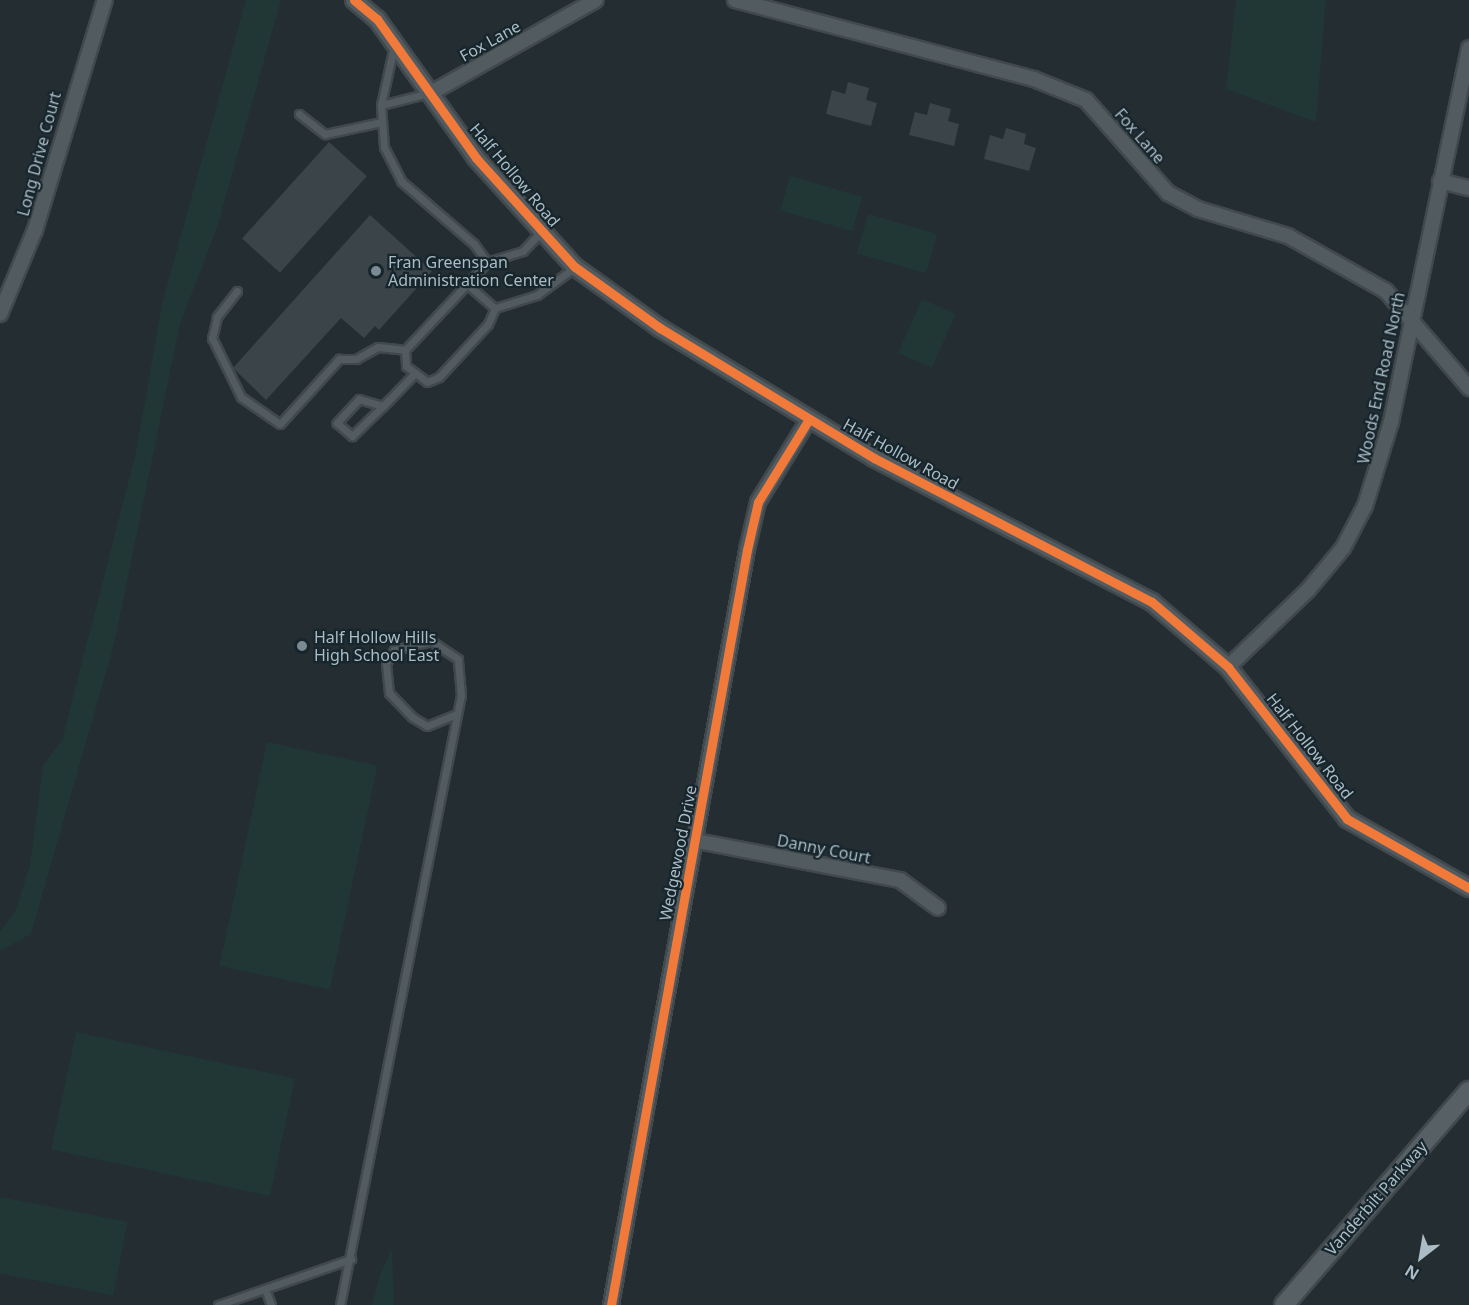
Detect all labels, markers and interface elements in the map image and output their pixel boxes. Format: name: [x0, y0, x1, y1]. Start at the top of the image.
street label: Fox Lane: [456, 16, 524, 66]
street label: Long Drive Court: [13, 90, 65, 218]
street label: Fox Lane: [1111, 105, 1169, 167]
street label: Half Hollow Road: [466, 119, 564, 231]
place label: Fran Greenspan Administration Center: [388, 252, 554, 290]
marker: Fran Greenspan Administration Center: [369, 264, 383, 278]
street label: Woods End Road North: [1353, 290, 1409, 466]
street label: Half Hollow Road: [840, 414, 962, 494]
place label: Half Hollow Hills High School East: [314, 627, 439, 665]
marker: Half Hollow Hills High School East: [295, 639, 309, 653]
street label: Half Hollow Road: [1263, 689, 1357, 803]
street label: Wedgewood Drive: [655, 784, 701, 922]
street label: Danny Court: [776, 831, 872, 867]
street label: Vanderbilt Parkway: [1321, 1137, 1431, 1259]
north arrow: [1391, 1227, 1451, 1287]
text: N: [1400, 1260, 1423, 1285]

